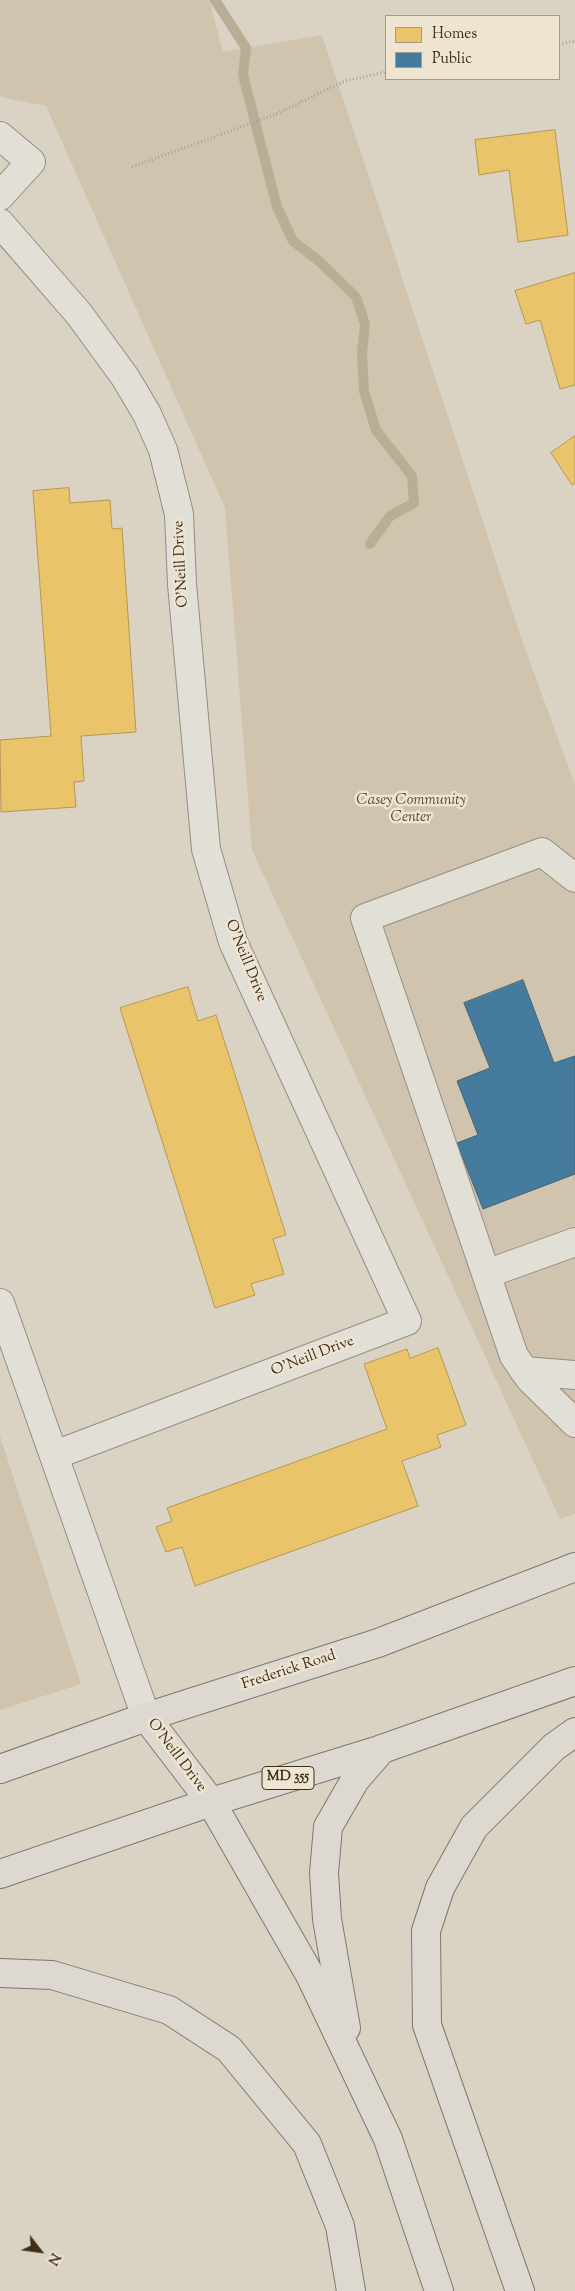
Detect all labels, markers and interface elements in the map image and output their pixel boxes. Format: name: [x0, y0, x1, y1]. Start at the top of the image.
legend: [385, 15, 560, 80]
text: Homes: [432, 24, 477, 45]
text: Public: [432, 49, 472, 70]
street label: O'Neill Drive: [171, 520, 193, 608]
park label: Casey Community Center: [356, 792, 466, 827]
street label: O'Neill Drive: [220, 917, 270, 1005]
street label: O'Neill Drive: [269, 1333, 357, 1381]
street label: Frederick Road: [240, 1647, 338, 1695]
street label: O'Neill Drive: [143, 1716, 209, 1796]
road number: MD 355: [262, 1766, 314, 1790]
north arrow: [15, 2226, 65, 2276]
text: N: [42, 2249, 64, 2268]

